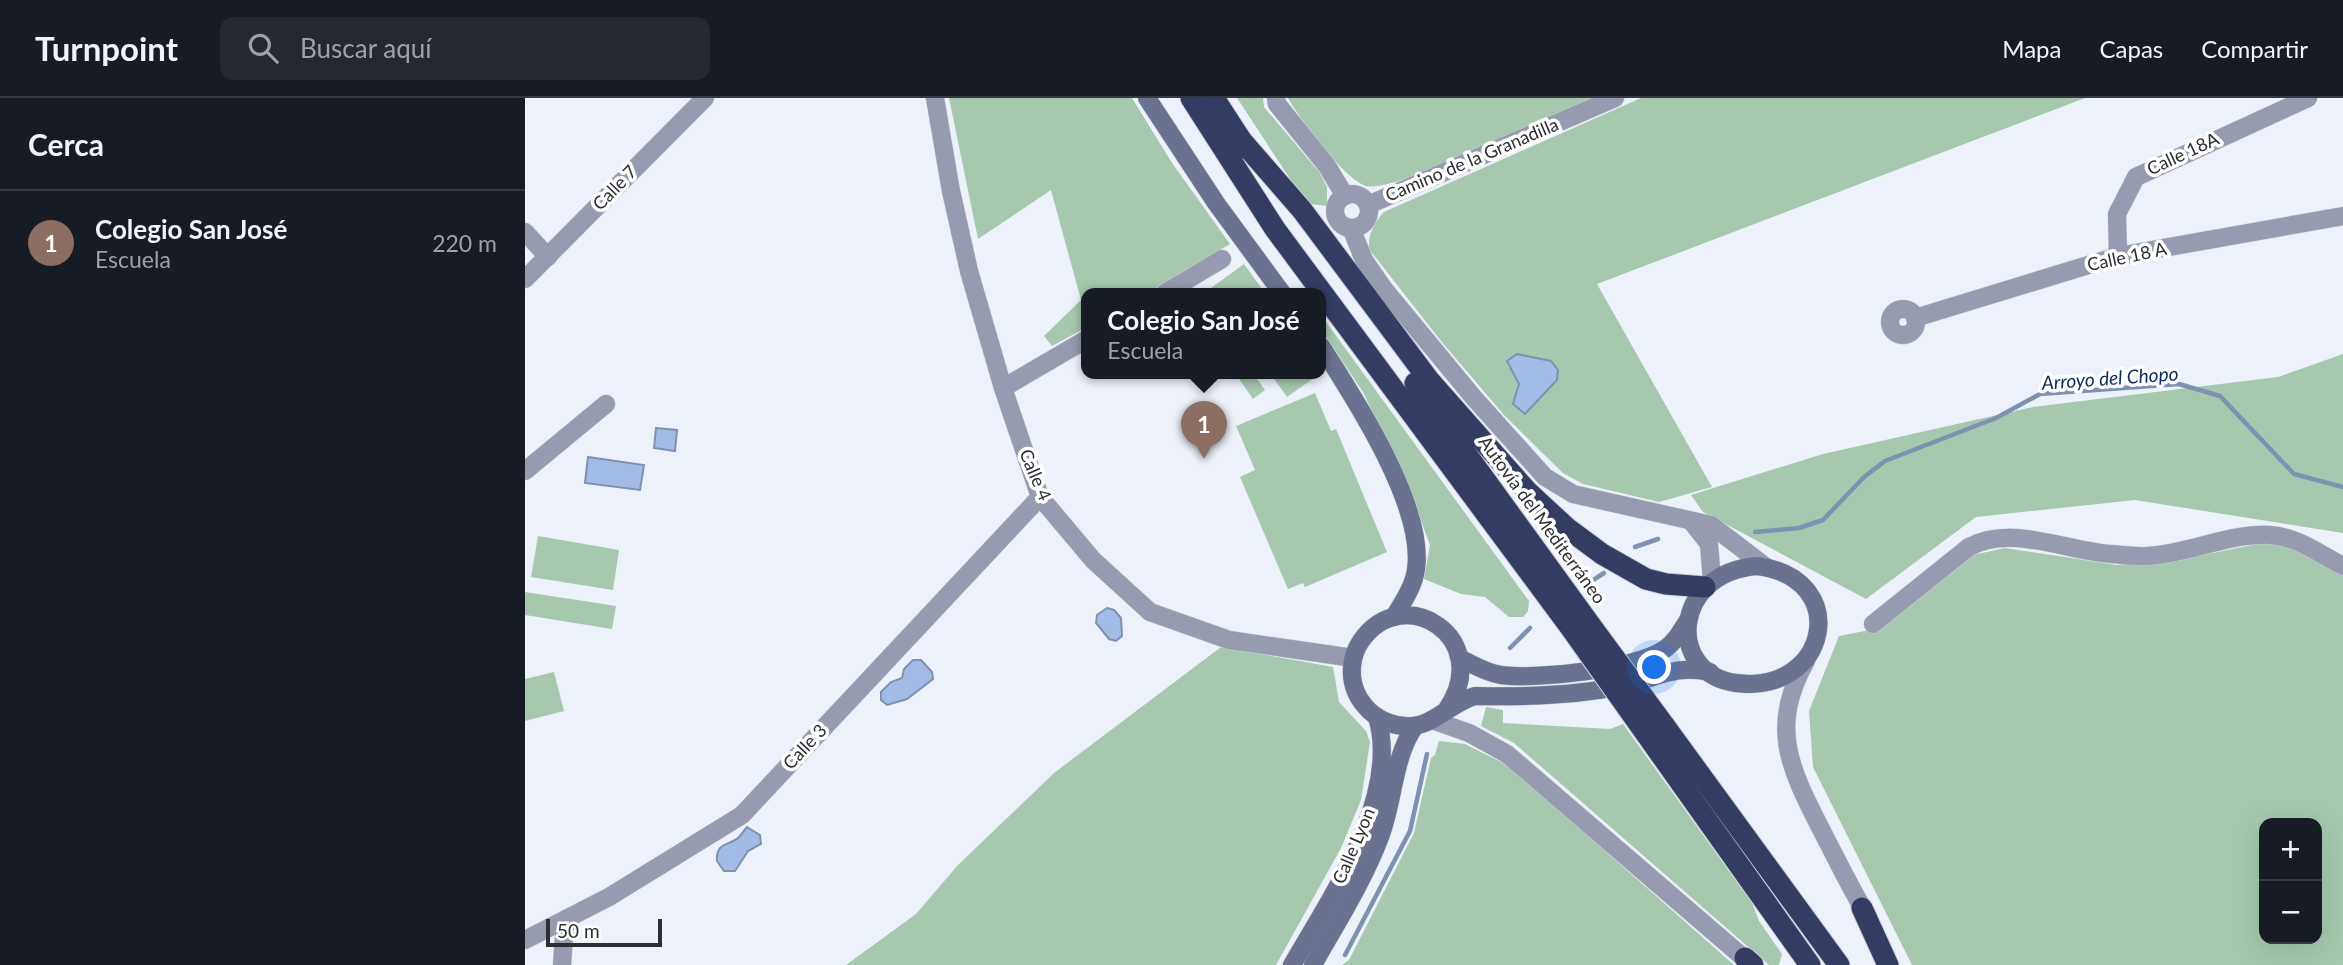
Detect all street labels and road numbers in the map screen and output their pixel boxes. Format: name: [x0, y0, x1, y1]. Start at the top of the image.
street label: Camino de la Granadilla: [1382, 113, 1562, 206]
street label: Calle 18A: [2143, 127, 2223, 179]
street label: Calle 7: [588, 160, 641, 214]
street label: Calle 18 A: [2085, 237, 2169, 275]
street label: Autovía del Mediterráneo: [1475, 431, 1611, 608]
street label: Calle 4: [1015, 445, 1057, 504]
street label: Calle 3: [778, 719, 831, 774]
street label: Calle Lyon: [1327, 804, 1379, 887]

